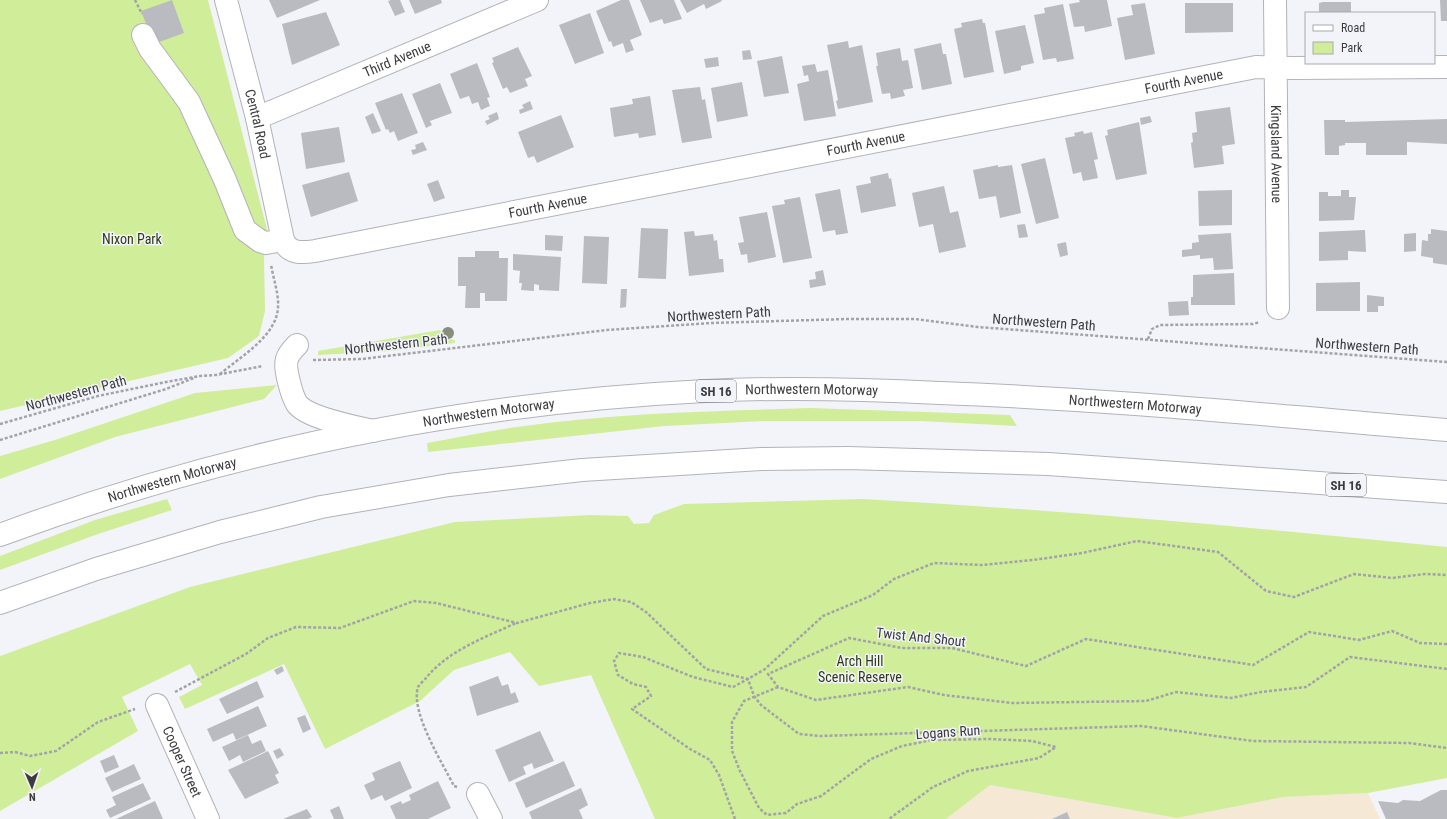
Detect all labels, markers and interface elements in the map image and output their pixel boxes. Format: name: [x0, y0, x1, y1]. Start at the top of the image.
legend: [1305, 12, 1435, 64]
text: Road: [1341, 21, 1365, 35]
street label: Third Avenue: [361, 37, 434, 80]
text: Park: [1341, 41, 1363, 55]
street label: Fourth Avenue: [1143, 66, 1225, 97]
street label: Central Road: [242, 88, 273, 160]
street label: Kingsland Avenue: [1268, 105, 1285, 204]
street label: Fourth Avenue: [825, 128, 907, 159]
street label: Fourth Avenue: [507, 190, 589, 221]
park label: Nixon Park: [102, 231, 163, 247]
street label: Northwestern Path: [667, 303, 771, 325]
street label: Northwestern Path: [992, 310, 1096, 334]
street label: Northwestern Path: [344, 331, 448, 357]
street label: Northwestern Path: [1315, 334, 1419, 358]
street label: Northwestern Path: [24, 372, 128, 414]
road number: SH 16: [696, 380, 736, 402]
street label: Northwestern Motorway: [745, 381, 878, 398]
street label: Northwestern Motorway: [1068, 391, 1202, 417]
street label: Northwestern Motorway: [422, 395, 556, 430]
street label: Northwestern Motorway: [106, 454, 238, 505]
road number: SH 16: [1326, 474, 1366, 496]
street label: Twist And Shout: [875, 624, 967, 650]
park label: Arch Hill Scenic Reserve: [818, 653, 902, 685]
street label: Logans Run: [915, 722, 981, 742]
street label: Cooper Street: [160, 724, 205, 799]
north arrow: [12, 767, 52, 807]
text: N: [28, 790, 36, 803]

